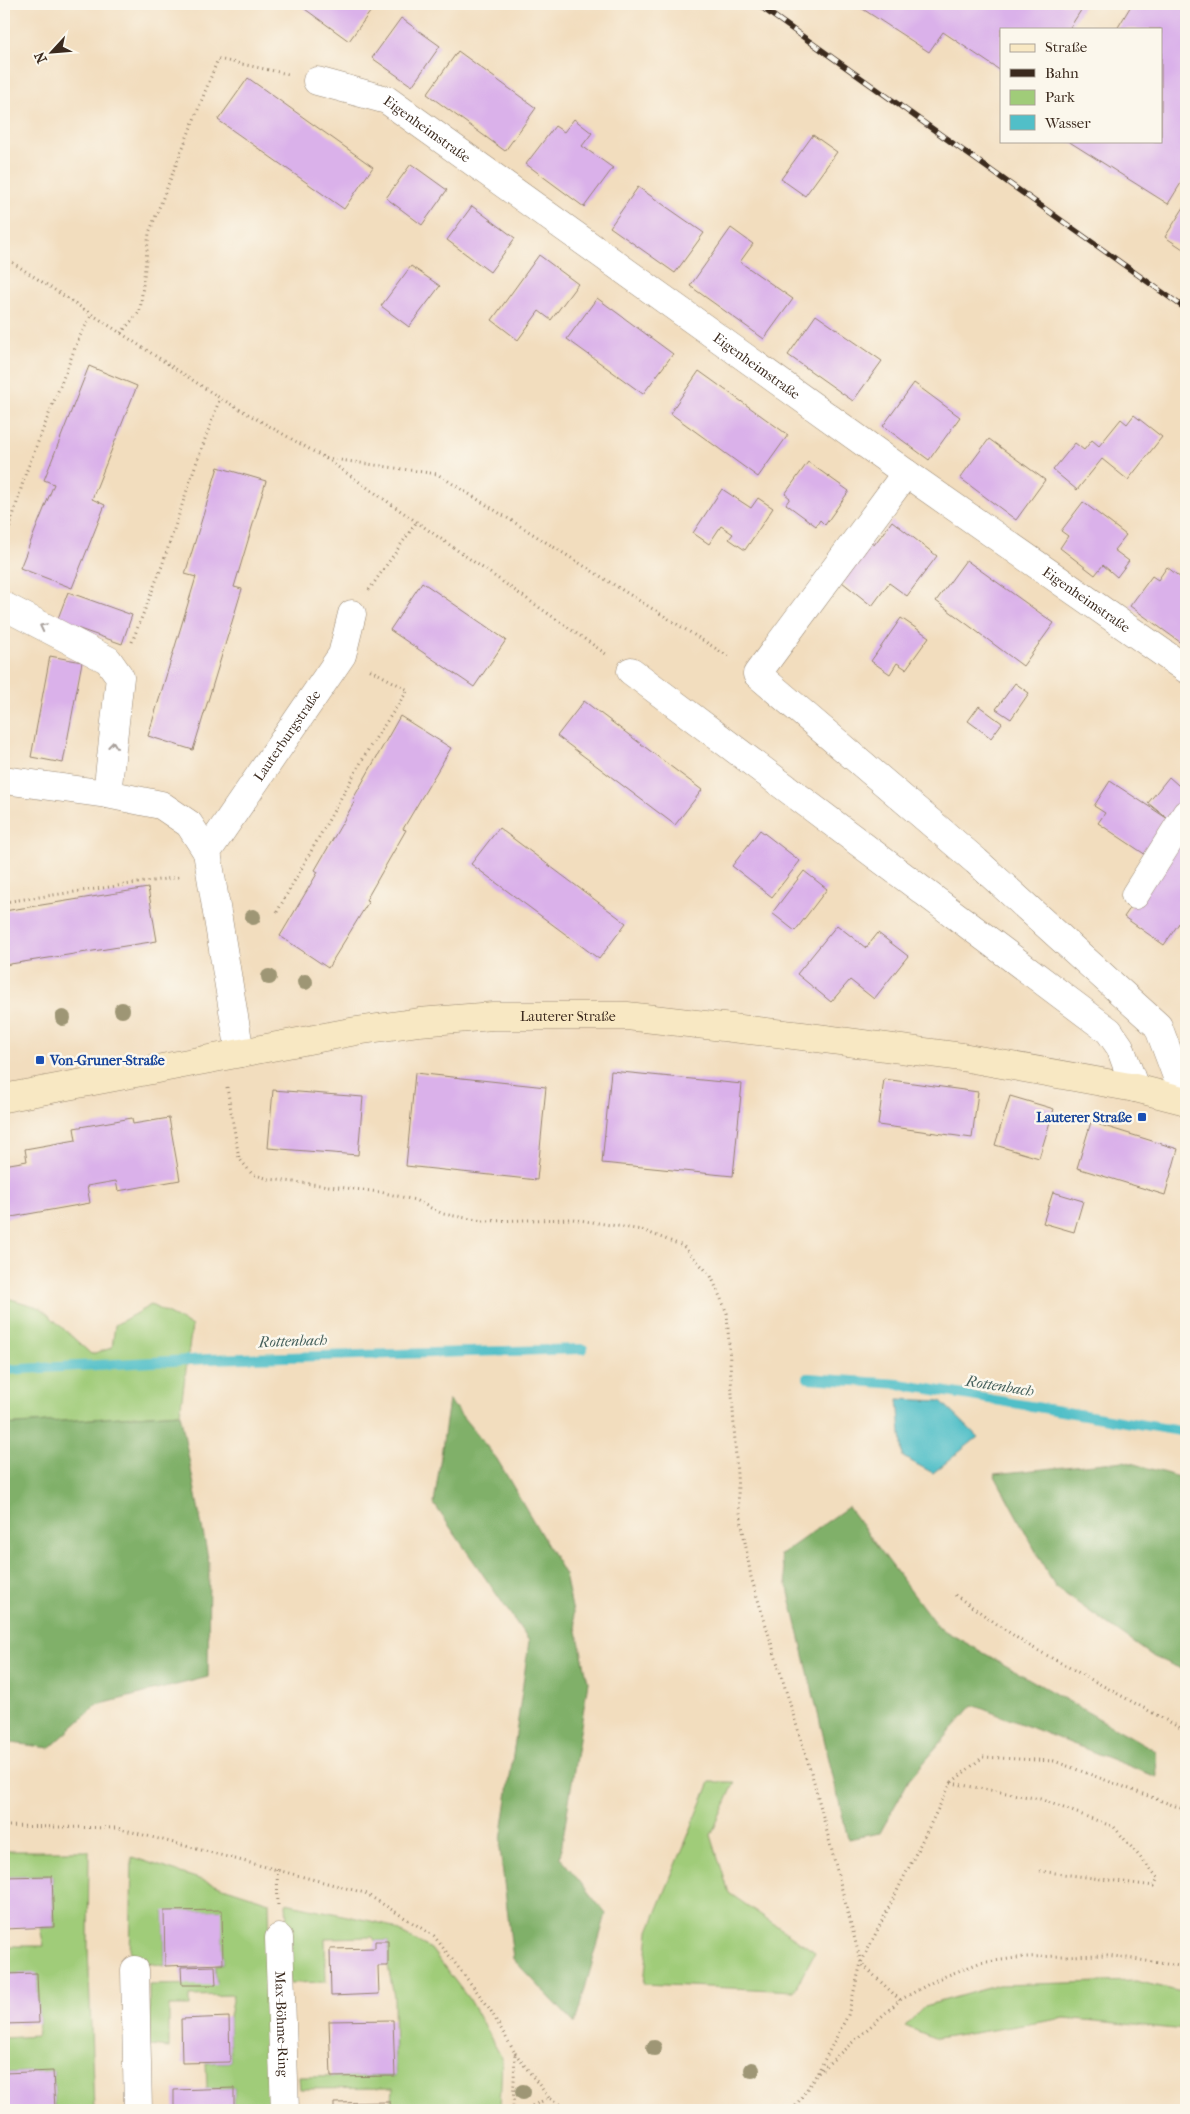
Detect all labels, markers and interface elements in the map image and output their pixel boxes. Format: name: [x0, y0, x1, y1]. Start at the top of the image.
north arrow: [28, 28, 78, 78]
legend: [1000, 28, 1162, 142]
text: Straße: [1045, 38, 1088, 56]
text: N: [31, 49, 51, 66]
text: Bahn: [1045, 64, 1079, 82]
text: Park: [1045, 88, 1075, 106]
street label: Eigenheimstraße: [380, 92, 474, 166]
text: Wasser: [1044, 114, 1091, 132]
street label: Eigenheimstraße: [710, 329, 804, 403]
street label: Eigenheimstraße: [1039, 563, 1134, 636]
one-way arrow: [39, 623, 48, 633]
street label: Lauterburgstraße: [250, 687, 324, 784]
one-way arrow: [107, 741, 118, 749]
street label: Lauterer Straße: [520, 1008, 616, 1025]
place label: Von-Gruner-Straße: [49, 1052, 165, 1069]
marker: Von-Gruner-Straße: [34, 1054, 46, 1066]
place label: Lauterer Straße: [1036, 1109, 1132, 1126]
marker: Lauterer Straße: [1136, 1111, 1148, 1123]
water label: Rottenbach: [257, 1331, 328, 1351]
water label: Rottenbach: [964, 1372, 1036, 1400]
street label: Max-Böhme-Ring: [272, 1971, 292, 2078]

